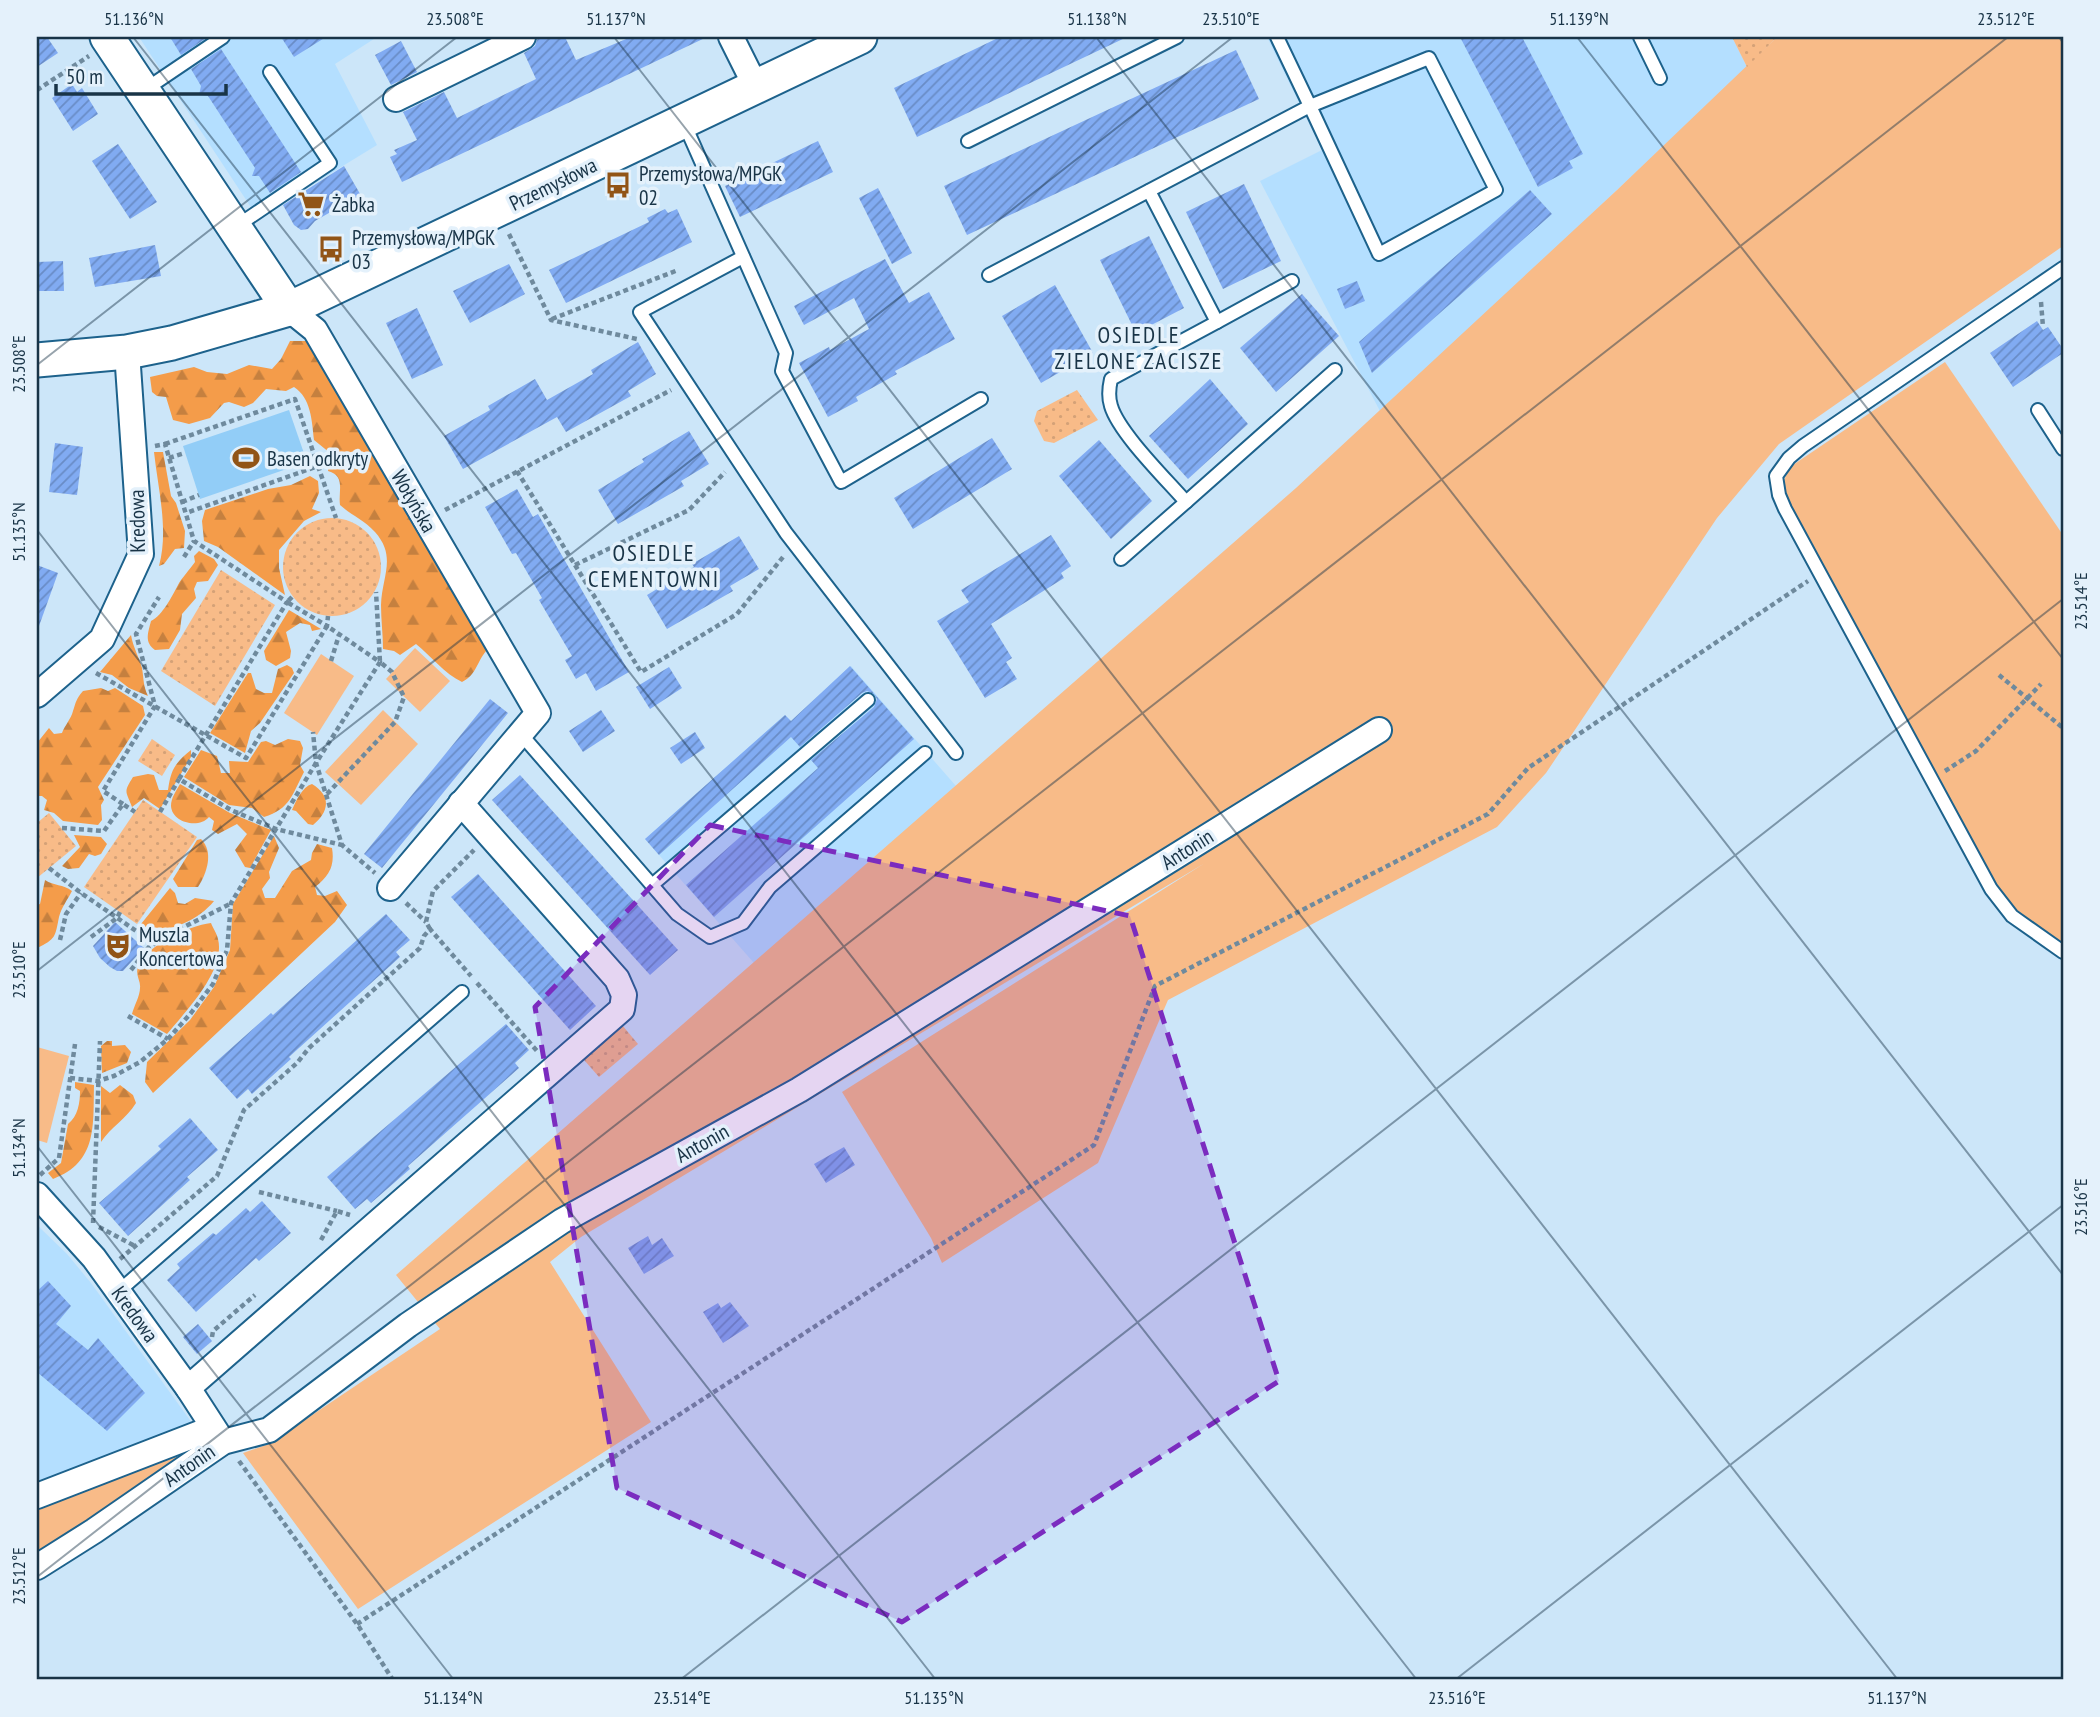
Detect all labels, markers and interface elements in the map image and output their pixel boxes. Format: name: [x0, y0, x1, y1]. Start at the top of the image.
text: 51.136°N: [104, 7, 164, 30]
text: 23.508°E: [426, 7, 484, 30]
text: 51.137°N: [586, 7, 646, 30]
text: 51.138°N: [1067, 7, 1127, 30]
text: 23.510°E: [1202, 7, 1260, 30]
text: 51.139°N: [1549, 7, 1609, 30]
text: 23.512°E: [1977, 7, 2035, 30]
scale bar: [56, 52, 226, 96]
text: 50 m: [66, 63, 103, 90]
street label: Przemysłowa: [505, 151, 601, 217]
place label: Przemysłowa/MPGK 02: [639, 160, 782, 211]
bus stop icon: Przemysłowa/MPGK 02: [603, 170, 633, 200]
supermarket icon: Żabka: [296, 189, 326, 219]
place label: Żabka: [332, 191, 375, 218]
place label: Przemysłowa/MPGK 03: [352, 224, 495, 275]
bus stop icon: Przemysłowa/MPGK 03: [316, 234, 346, 264]
district label: OSIEDLE ZIELONE ZACISZE: [1055, 320, 1223, 375]
text: 23.508°E: [7, 335, 30, 393]
sports icon: Basen odkryty: [231, 443, 261, 473]
place label: Basen odkryty: [267, 445, 368, 472]
street label: Wołyńska: [385, 465, 443, 537]
street label: Kredowa: [123, 489, 151, 553]
text: 51.135°N: [7, 502, 30, 562]
district label: OSIEDLE CEMENTOWNI: [588, 538, 720, 593]
text: 23.514°E: [2069, 572, 2092, 630]
street label: Antonin: [1156, 822, 1218, 876]
place label: Muszla Koncertowa: [139, 921, 224, 972]
theatre icon: Muszla Koncertowa: [103, 931, 133, 961]
text: 23.510°E: [7, 941, 30, 999]
street label: Antonin: [671, 1117, 733, 1169]
text: 51.134°N: [7, 1118, 30, 1178]
text: 23.516°E: [2069, 1178, 2092, 1236]
street label: Kredowa: [106, 1281, 164, 1347]
street label: Antonin: [158, 1438, 220, 1492]
text: 23.512°E: [7, 1547, 30, 1605]
text: 51.134°N: [423, 1686, 483, 1709]
text: 23.514°E: [653, 1686, 711, 1709]
text: 51.135°N: [904, 1686, 964, 1709]
text: 23.516°E: [1428, 1686, 1486, 1709]
text: 51.137°N: [1867, 1686, 1927, 1709]

